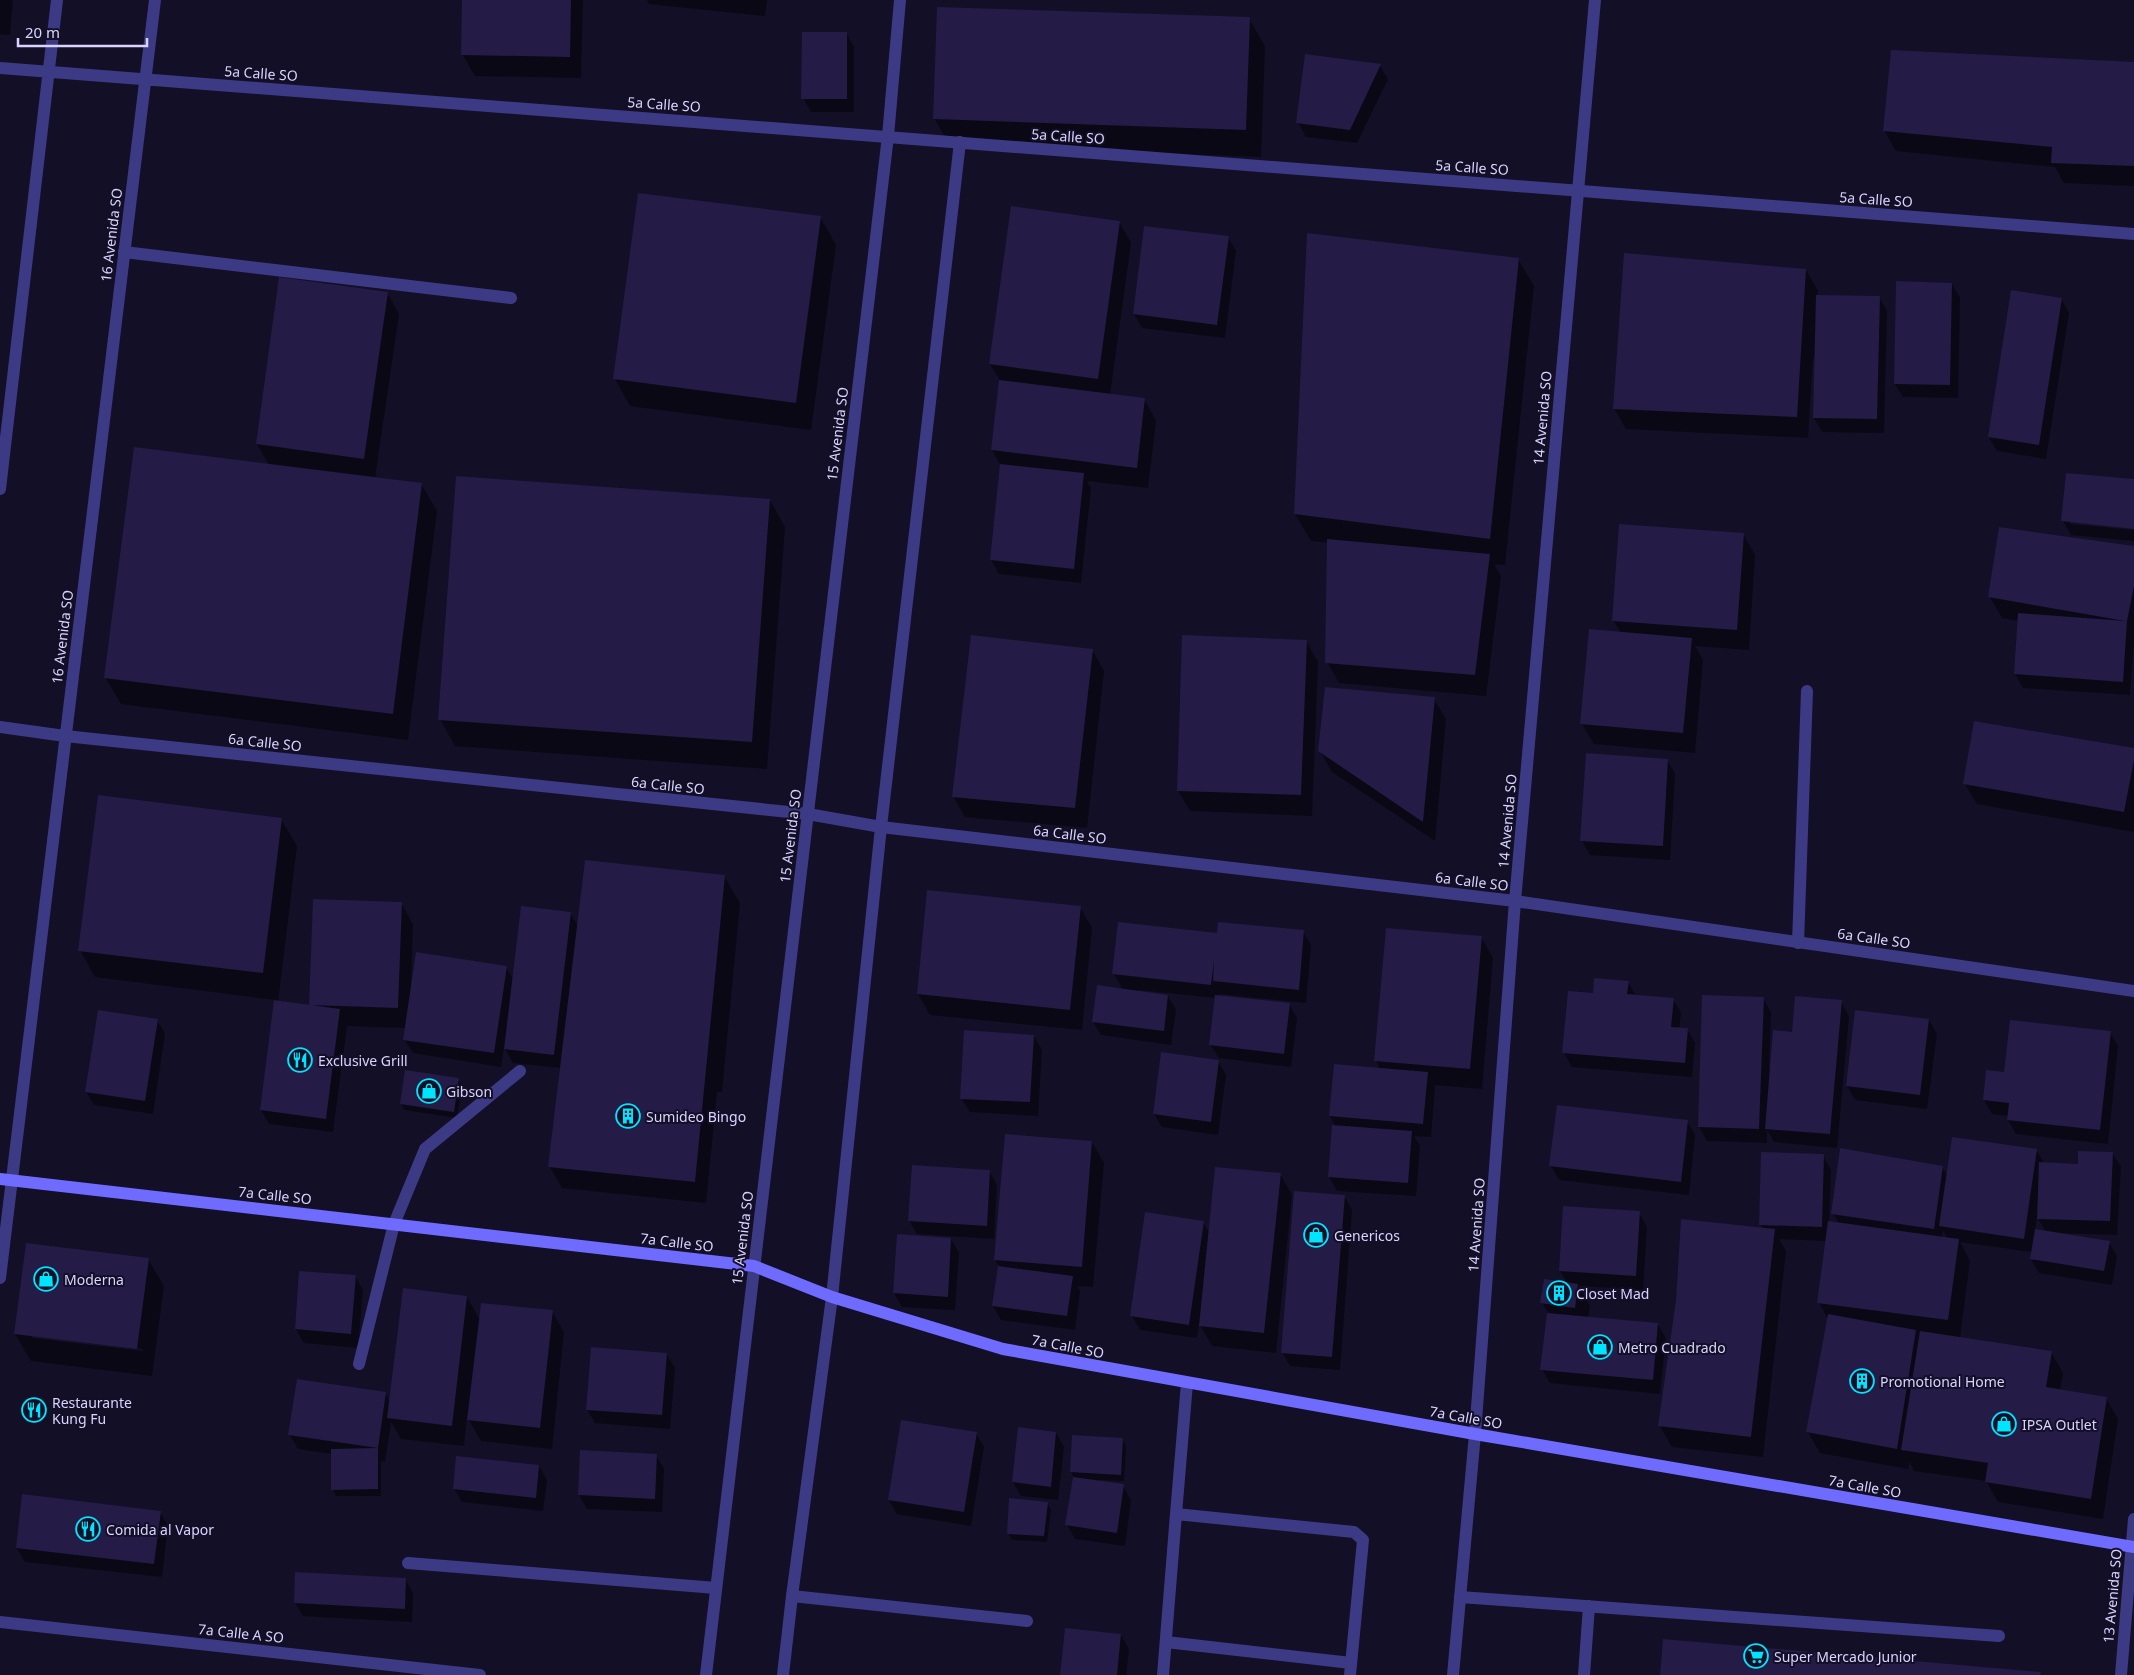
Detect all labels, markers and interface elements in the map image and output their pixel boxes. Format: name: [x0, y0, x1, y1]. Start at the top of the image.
scale bar: [18, 15, 146, 47]
text: 20 m: [25, 22, 60, 42]
street label: 5a Calle SO: [224, 61, 298, 85]
street label: 5a Calle SO: [627, 92, 701, 116]
street label: 5a Calle SO: [1031, 124, 1105, 148]
street label: 5a Calle SO: [1435, 155, 1509, 179]
street label: 16 Avenida SO: [96, 187, 126, 283]
street label: 5a Calle SO: [1839, 187, 1913, 211]
street label: 14 Avenida SO: [1528, 370, 1556, 466]
street label: 15 Avenida SO: [822, 386, 852, 482]
street label: 16 Avenida SO: [47, 589, 77, 685]
street label: 6a Calle SO: [227, 729, 303, 755]
street label: 6a Calle SO: [630, 772, 706, 798]
street label: 14 Avenida SO: [1493, 773, 1521, 869]
street label: 15 Avenida SO: [775, 788, 805, 884]
street label: 6a Calle SO: [1032, 820, 1108, 848]
street label: 6a Calle SO: [1434, 867, 1510, 895]
street label: 6a Calle SO: [1836, 923, 1912, 953]
restaurant icon: Exclusive Grill: [287, 1047, 313, 1073]
place label: Exclusive Grill: [318, 1051, 408, 1070]
shop icon: Gibson: [416, 1078, 442, 1104]
place label: Gibson: [446, 1082, 492, 1101]
building icon: Sumideo Bingo: [615, 1103, 641, 1129]
place label: Sumideo Bingo: [646, 1107, 746, 1126]
street label: 14 Avenida SO: [1463, 1177, 1489, 1273]
street label: 7a Calle SO: [237, 1182, 313, 1208]
street label: 15 Avenida SO: [727, 1190, 757, 1286]
shop icon: Genericos: [1303, 1222, 1329, 1248]
place label: Genericos: [1334, 1226, 1400, 1245]
street label: 7a Calle SO: [639, 1228, 715, 1256]
shop icon: Moderna: [33, 1266, 59, 1292]
place label: Moderna: [64, 1270, 124, 1289]
building icon: Closet Mad: [1546, 1280, 1572, 1306]
place label: Closet Mad: [1576, 1284, 1649, 1303]
street label: 7a Calle SO: [1030, 1330, 1106, 1362]
shop icon: Metro Cuadrado: [1587, 1334, 1613, 1360]
place label: Metro Cuadrado: [1618, 1338, 1726, 1357]
building icon: Promotional Home: [1849, 1368, 1875, 1394]
place label: Promotional Home: [1880, 1372, 2005, 1391]
place label: Restaurante Kung Fu: [52, 1393, 132, 1428]
restaurant icon: Restaurante Kung Fu: [21, 1397, 47, 1423]
street label: 7a Calle SO: [1428, 1401, 1504, 1433]
shop icon: IPSA Outlet: [1991, 1411, 2017, 1437]
place label: IPSA Outlet: [2022, 1415, 2097, 1434]
street label: 7a Calle SO: [1827, 1470, 1903, 1502]
restaurant icon: Comida al Vapor: [75, 1516, 101, 1542]
place label: Comida al Vapor: [106, 1520, 214, 1539]
street label: 13 Avenida SO: [2098, 1548, 2126, 1644]
street label: 7a Calle A SO: [197, 1619, 285, 1647]
supermarket icon: Super Mercado Junior: [1743, 1643, 1769, 1669]
place label: Super Mercado Junior: [1774, 1647, 1917, 1666]

